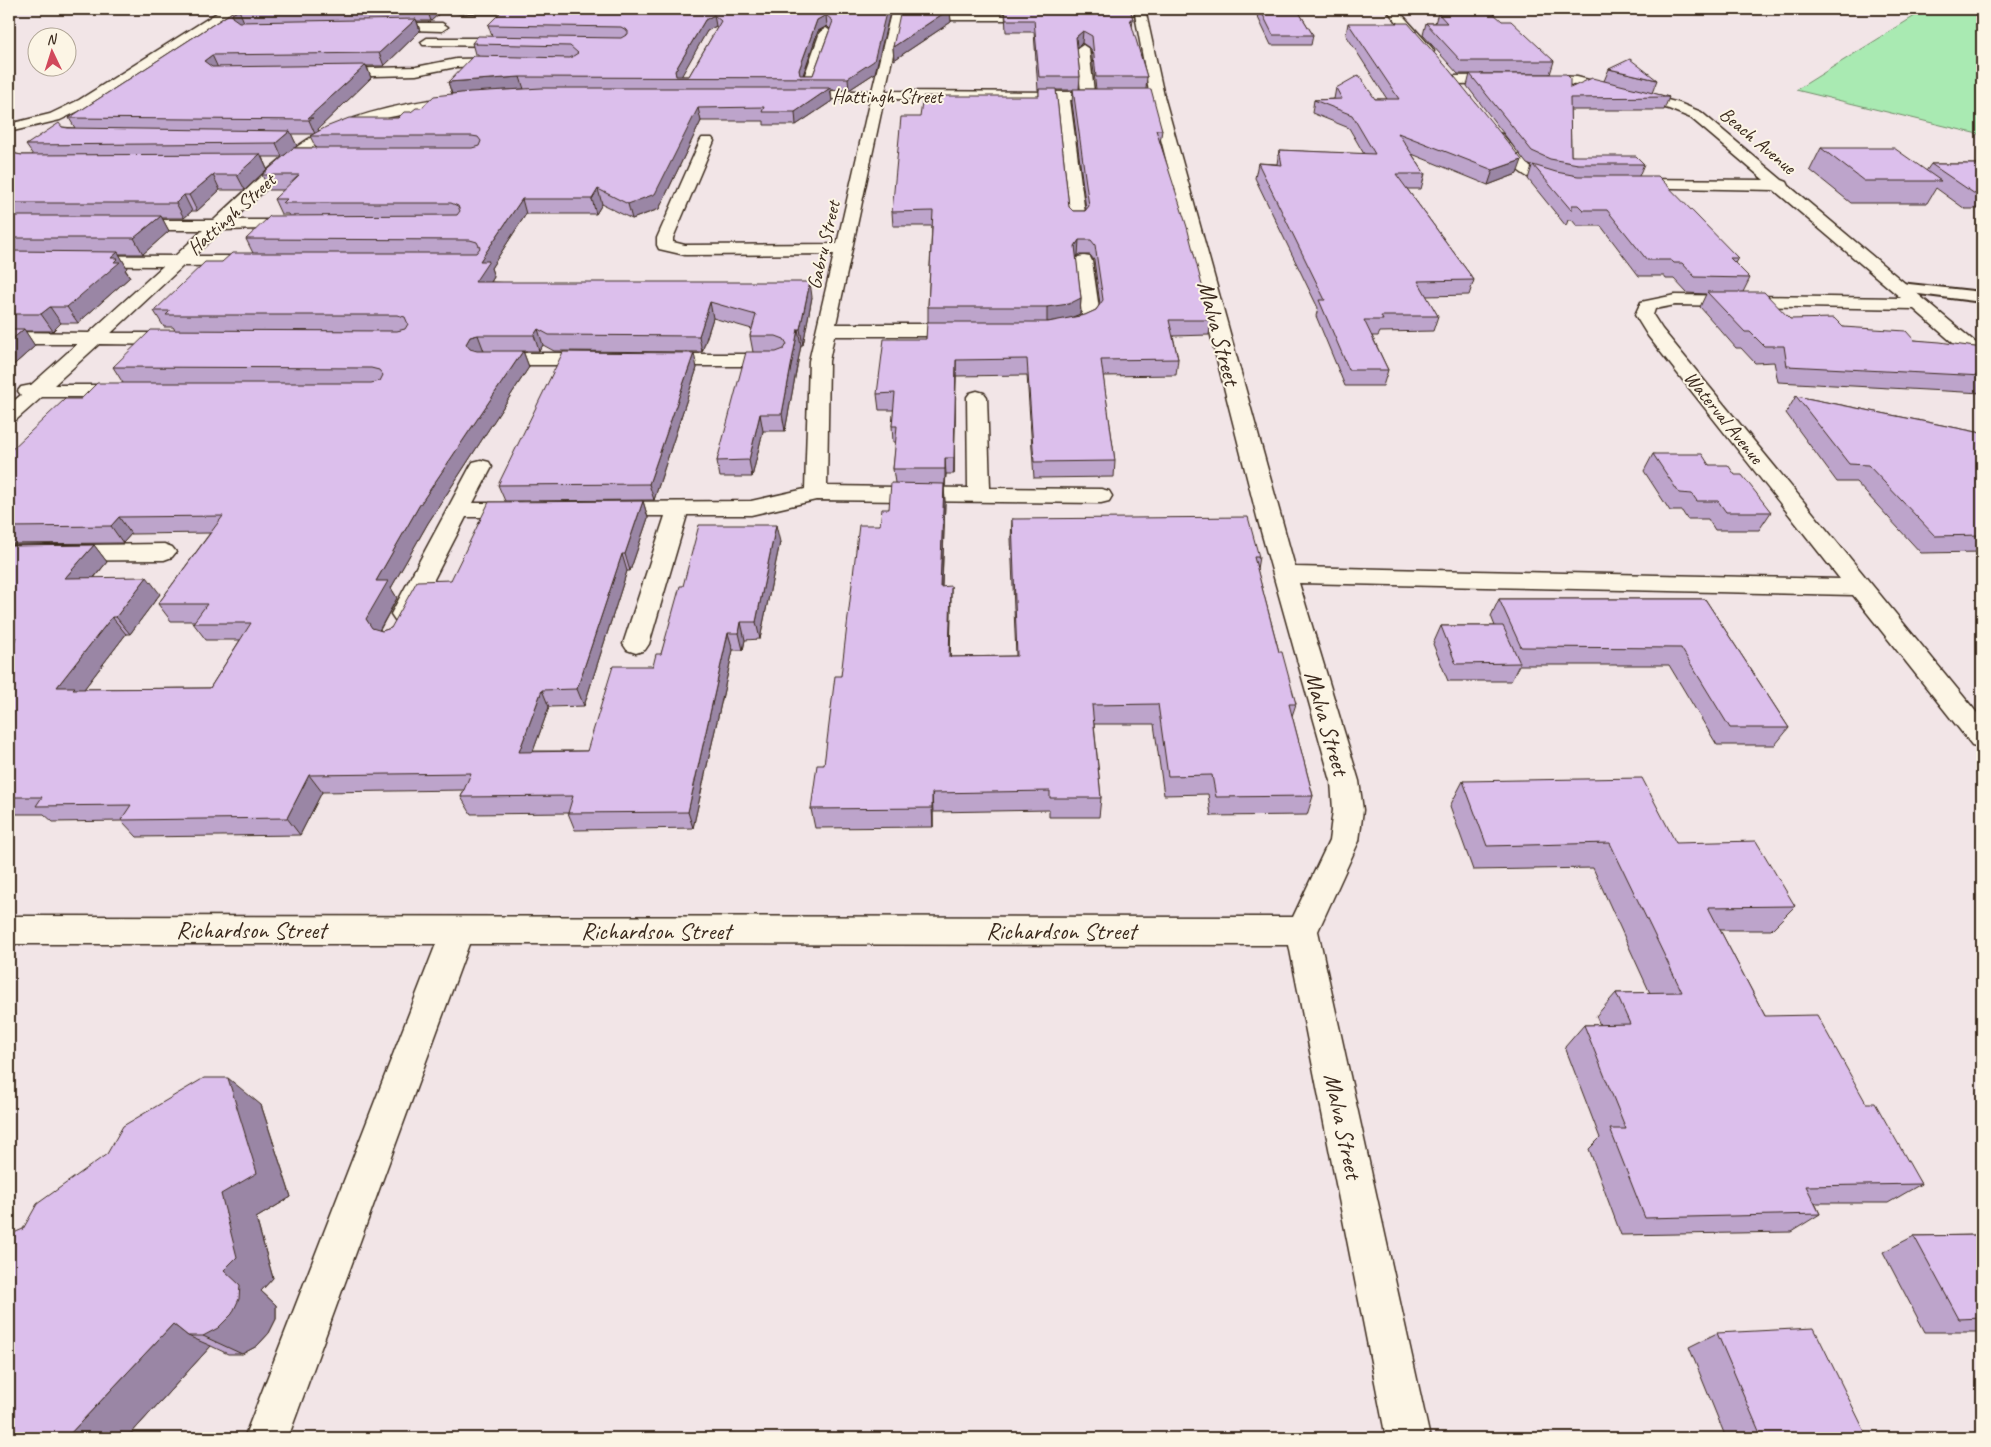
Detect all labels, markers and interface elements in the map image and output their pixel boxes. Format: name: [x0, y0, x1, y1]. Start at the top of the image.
north arrow: [28, 28, 78, 78]
text: N: [46, 31, 58, 48]
street label: Hattingh Street: [832, 84, 944, 109]
street label: Beach Avenue: [1714, 101, 1802, 180]
street label: Hattingh Street: [182, 167, 282, 261]
street label: Gabru Street: [801, 196, 846, 292]
street label: Malva Street: [1191, 277, 1248, 391]
street label: Waterval Avenue: [1678, 366, 1770, 470]
street label: Malva Street: [1298, 667, 1357, 781]
street label: Richardson Street: [176, 915, 329, 945]
street label: Richardson Street: [581, 916, 734, 946]
street label: Richardson Street: [986, 916, 1139, 946]
street label: Malva Street: [1317, 1071, 1369, 1183]

